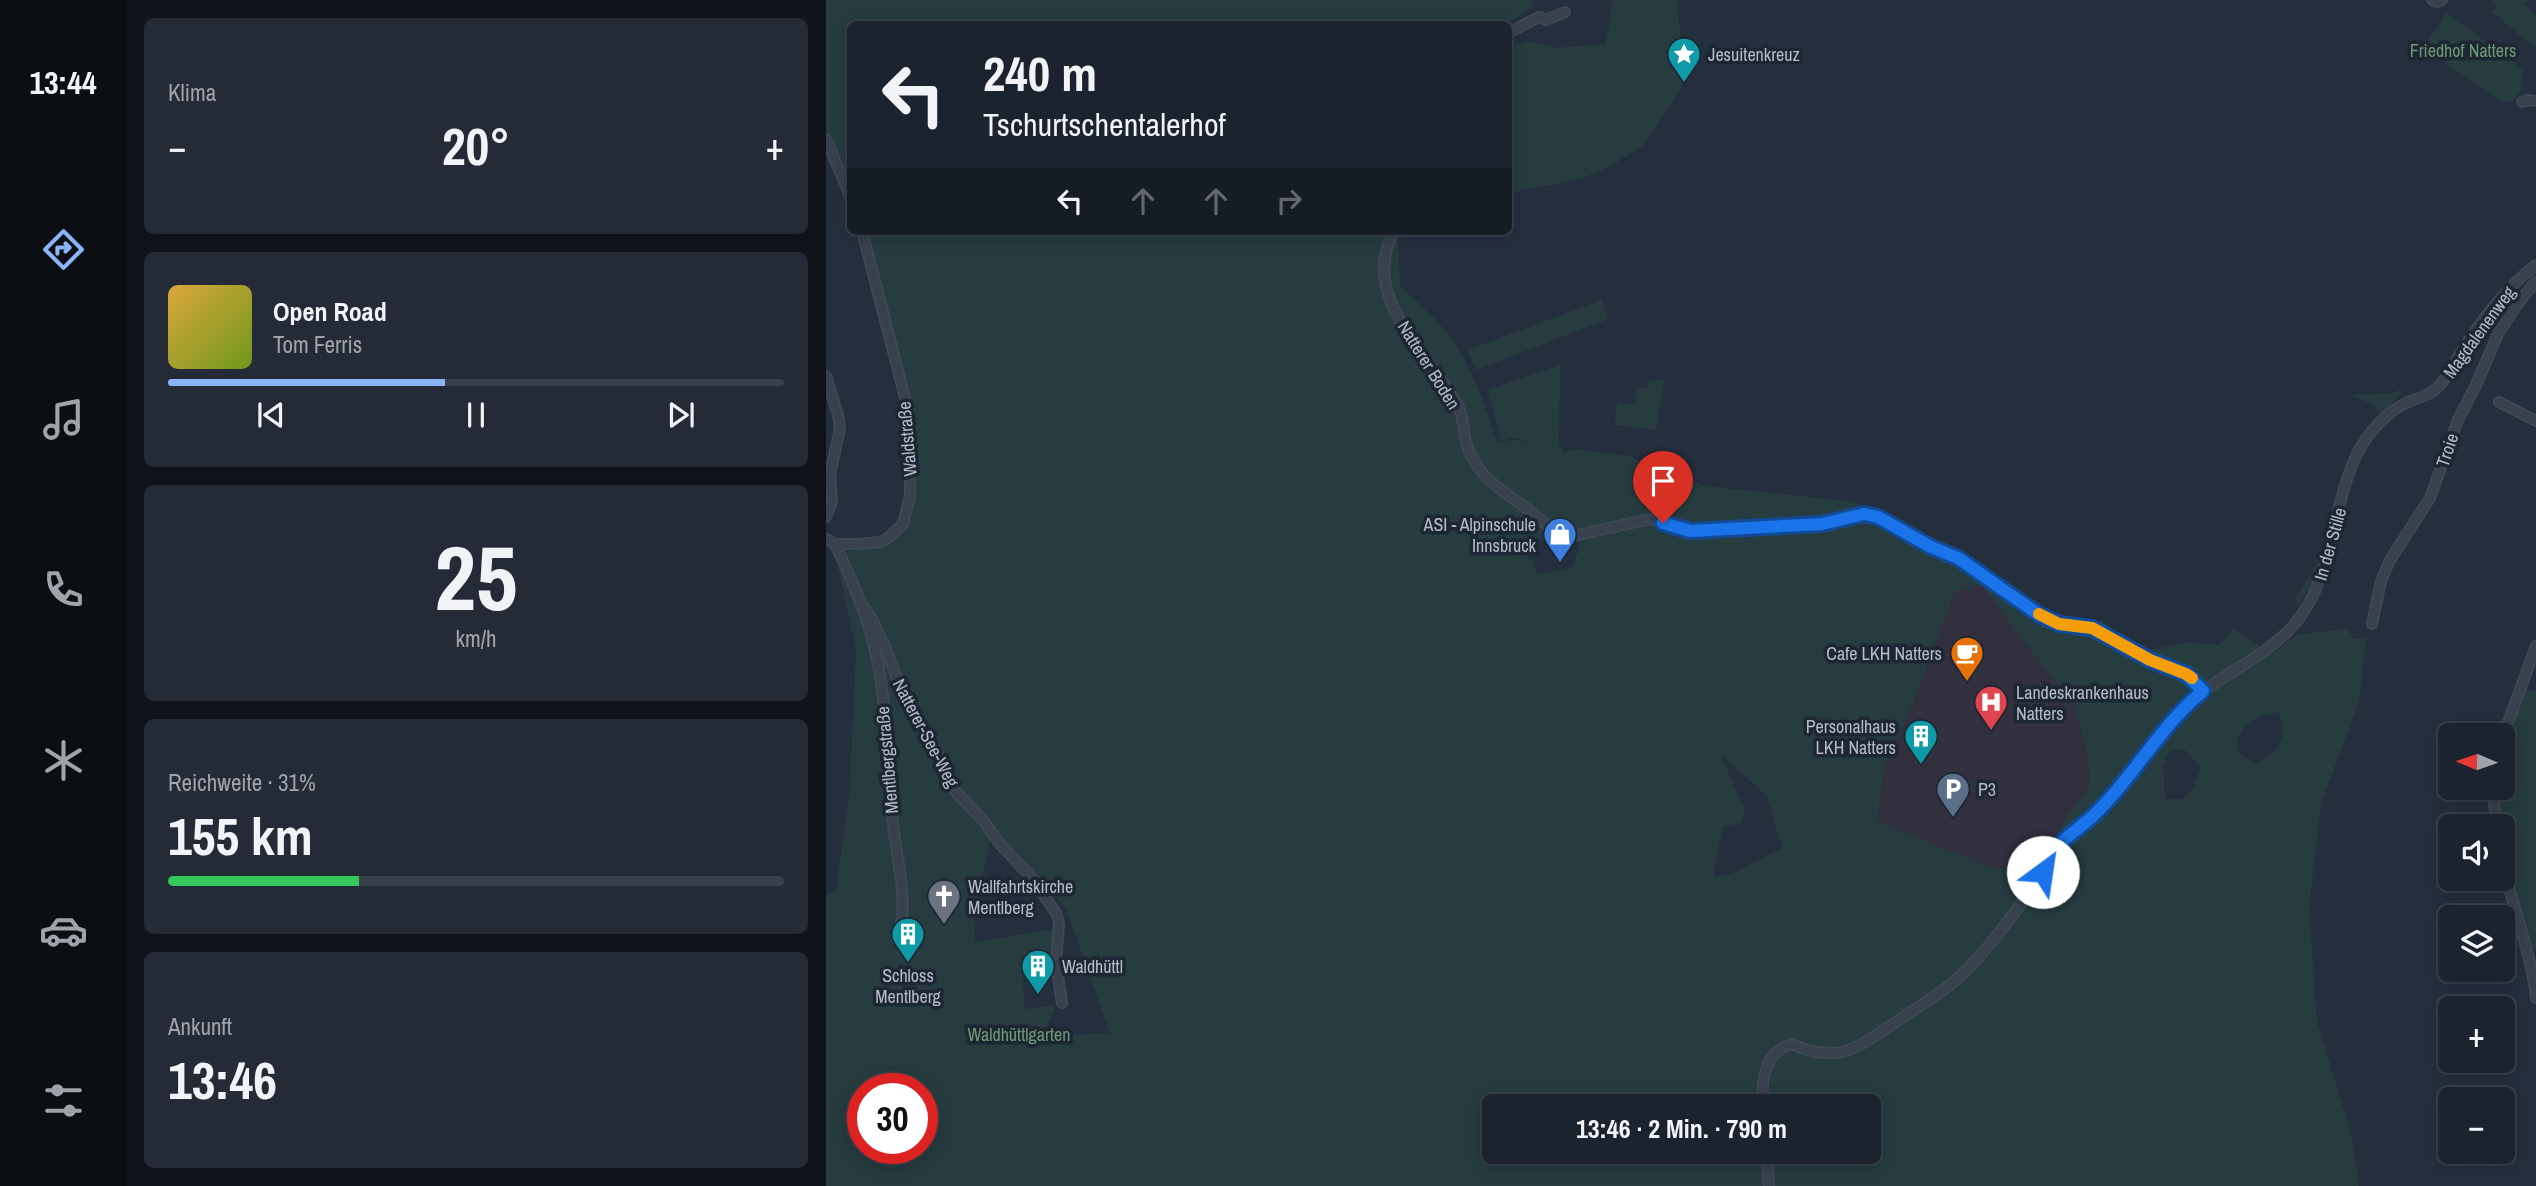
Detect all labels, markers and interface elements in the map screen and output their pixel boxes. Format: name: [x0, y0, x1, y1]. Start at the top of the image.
place icon: Jesuitenkreuz: [1665, 35, 1703, 84]
park label: Friedhof Natters: [2410, 38, 2516, 63]
text: 240 m: [983, 40, 1097, 106]
place label: Jesuitenkreuz: [1708, 42, 1800, 67]
icon: left: [868, 49, 959, 140]
text: 13:44: [29, 61, 97, 104]
text: Klima: [168, 77, 216, 108]
text: Tschurtschentalerhof: [983, 103, 1226, 146]
text: 20°: [442, 111, 510, 181]
text: −: [168, 121, 186, 172]
text: +: [766, 121, 784, 172]
icon: left: [1051, 182, 1089, 220]
icon: ahead: [1124, 182, 1162, 220]
icon: ahead: [1197, 182, 1235, 220]
icon: right: [1270, 182, 1308, 220]
icon: directions: [39, 225, 88, 274]
street label: Magdalenenweg: [2437, 280, 2521, 383]
text: Open Road: [273, 294, 387, 329]
street label: Natterer Boden: [1392, 316, 1466, 414]
text: Tom Ferris: [273, 329, 362, 360]
icon: music: [39, 395, 88, 444]
icon: previous: [252, 396, 290, 434]
icon: pause: [457, 396, 495, 434]
icon: next: [662, 396, 700, 434]
street label: Waldstraße: [891, 401, 923, 477]
street label: Troie: [2430, 430, 2464, 470]
pin: [1633, 451, 1693, 523]
icon: arrive: [1644, 462, 1682, 500]
street label: In der Stille: [2308, 505, 2352, 583]
place label: ASI - Alpinschule Innsbruck: [1423, 512, 1537, 558]
shop icon: ASI - Alpinschule Innsbruck: [1541, 515, 1579, 564]
text: 25: [435, 516, 518, 638]
icon: phone: [39, 565, 88, 614]
text: km/h: [456, 623, 496, 654]
cafe icon: Cafe LKH Natters: [1948, 634, 1986, 683]
place label: Cafe LKH Natters: [1826, 641, 1942, 666]
street label: Natterer-See-Weg: [887, 674, 965, 792]
place label: Landeskrankenhaus Natters: [2016, 680, 2149, 726]
hospital icon: Landeskrankenhaus Natters: [1972, 683, 2010, 732]
street label: Mentlbergstraße: [870, 705, 904, 815]
place label: Personalhaus LKH Natters: [1806, 714, 1896, 760]
building icon: Personalhaus LKH Natters: [1902, 717, 1940, 766]
north arrow: [2438, 723, 2515, 800]
map controls: [2438, 723, 2515, 1164]
icon: climate: [39, 736, 88, 785]
text: Reichweite · 31%: [168, 767, 316, 798]
parking icon: P3: [1934, 770, 1972, 819]
place label: P3: [1978, 777, 1996, 802]
text: 155 km: [168, 801, 313, 871]
button: sound: [2438, 814, 2515, 891]
position arrow: [2006, 835, 2080, 909]
place label: Wallfahrtskirche Mentlberg: [968, 874, 1073, 920]
church icon: Wallfahrtskirche Mentlberg: [925, 877, 963, 926]
button: layers: [2438, 905, 2515, 982]
icon: car: [39, 906, 88, 955]
building icon: Schloss Mentlberg: [889, 915, 927, 964]
building icon: Waldhüttl: [1019, 947, 1057, 996]
place label: Waldhüttl: [1062, 954, 1123, 979]
place label: Schloss Mentlberg: [875, 963, 942, 1009]
button: +: [2438, 996, 2515, 1073]
text: Ankunft: [168, 1011, 232, 1042]
park label: Waldhüttlgarten: [968, 1022, 1070, 1047]
text: 13:46: [168, 1045, 277, 1115]
speed limit sign: 30: [847, 1073, 938, 1164]
icon: filters: [39, 1076, 88, 1125]
button: −: [2438, 1087, 2515, 1164]
text: 13:46 · 2 Min. · 790 m: [1576, 1111, 1787, 1146]

